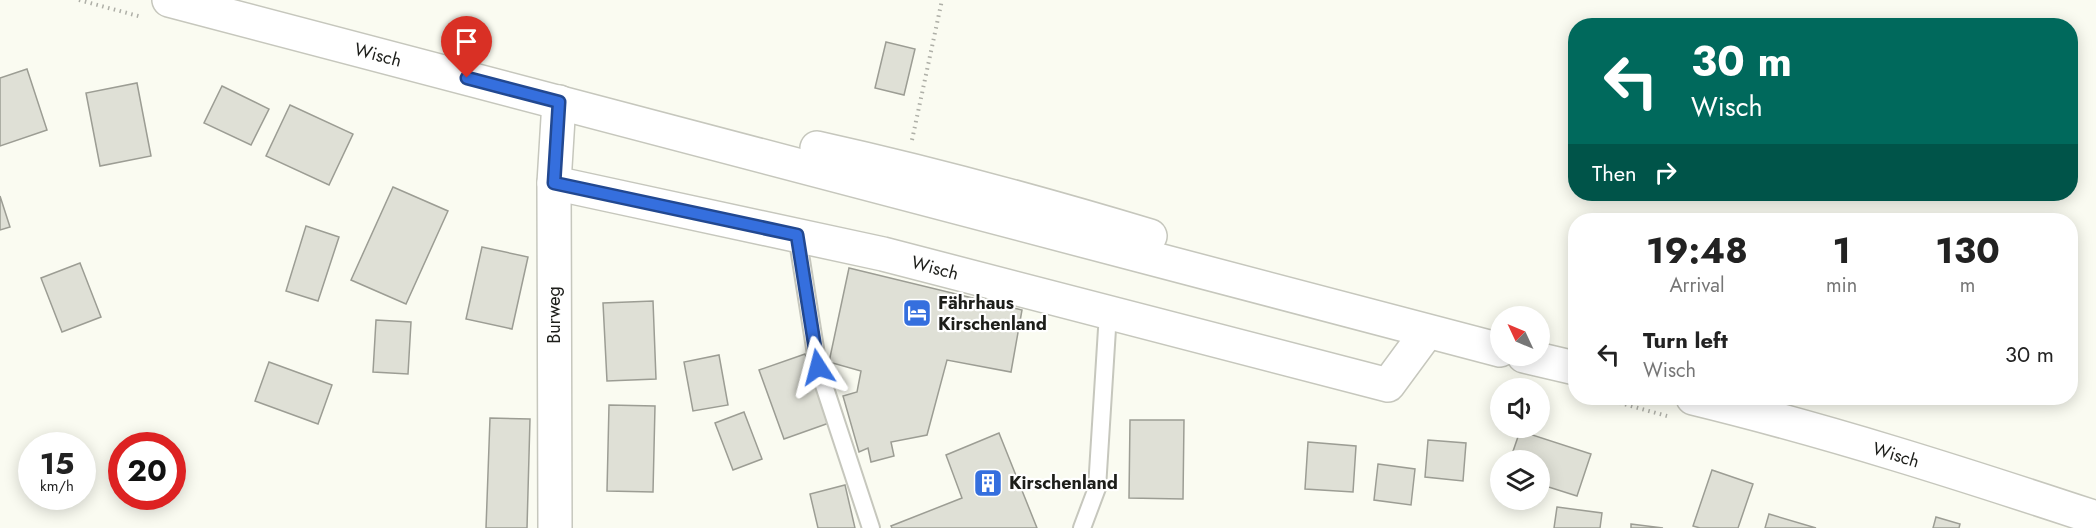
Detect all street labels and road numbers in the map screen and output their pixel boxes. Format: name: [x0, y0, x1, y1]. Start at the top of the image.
street label: Wisch: [352, 36, 404, 74]
street label: Wisch: [909, 249, 961, 287]
street label: Burweg: [541, 286, 567, 344]
street label: Wisch: [1869, 436, 1923, 474]

